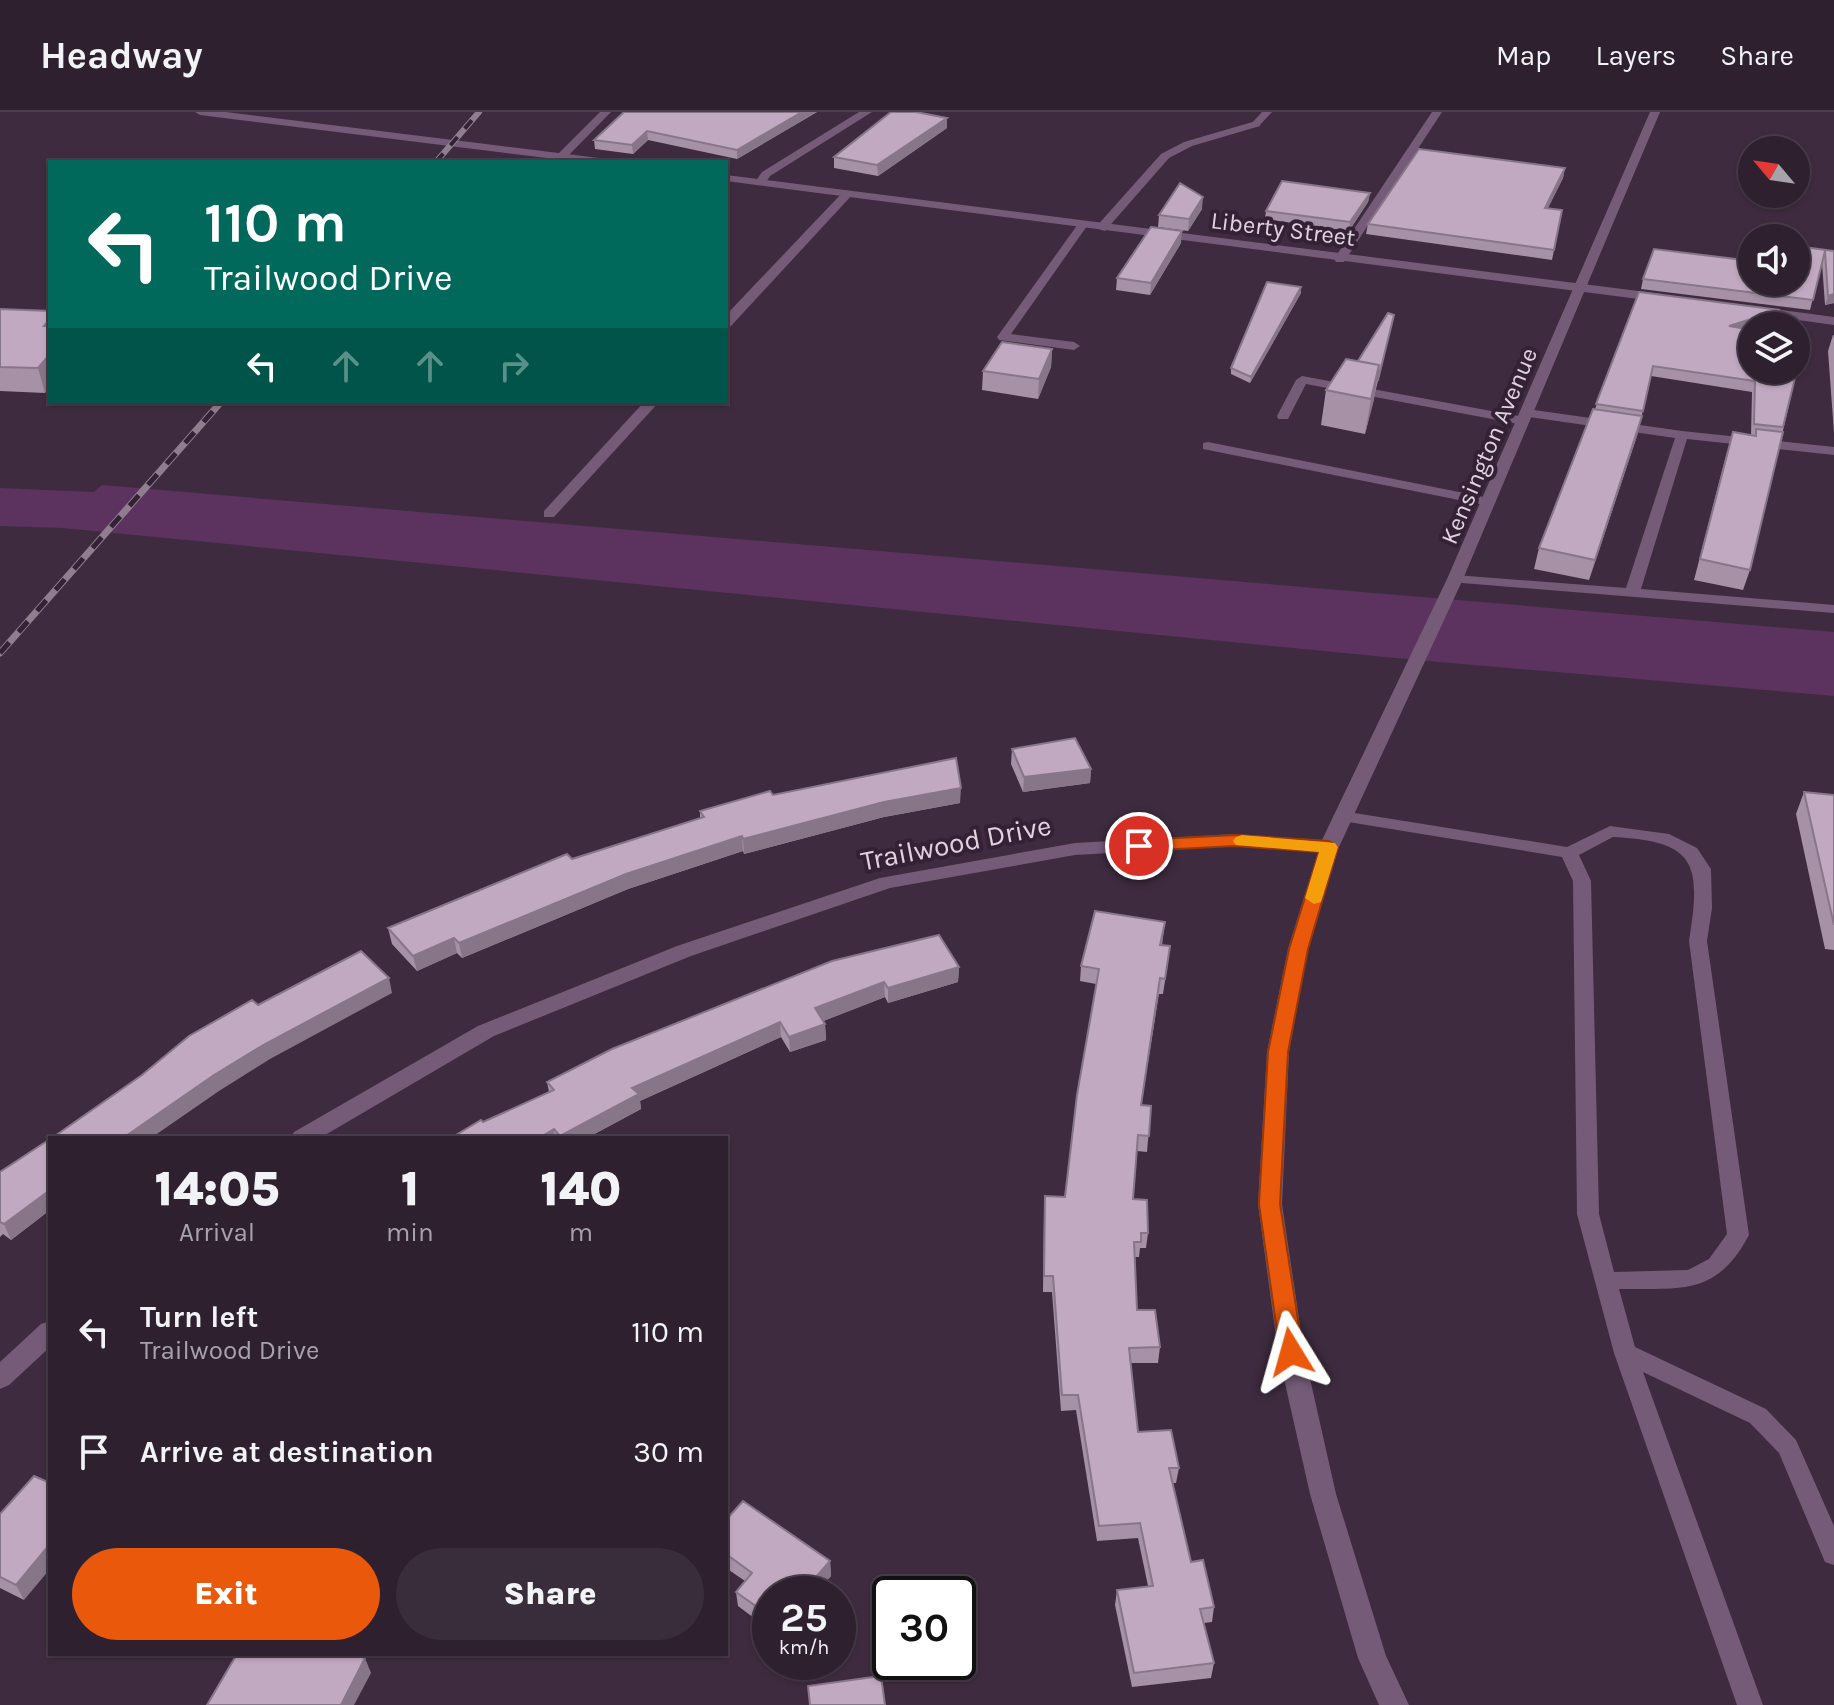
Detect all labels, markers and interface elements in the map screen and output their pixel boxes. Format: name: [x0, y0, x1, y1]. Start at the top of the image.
text: Headway: [40, 33, 203, 78]
text: Map: [1496, 39, 1551, 72]
text: Layers: [1595, 39, 1676, 72]
text: Share: [1720, 39, 1794, 72]
north arrow: [1738, 136, 1810, 208]
map controls: [1738, 136, 1810, 384]
text: 110 m: [204, 190, 347, 255]
icon: left: [72, 192, 176, 296]
street label: Liberty Street: [1209, 206, 1357, 252]
button: sound: [1738, 224, 1810, 296]
text: Trailwood Drive: [204, 257, 452, 299]
button: layers: [1738, 312, 1810, 384]
icon: left: [240, 344, 284, 388]
icon: ahead: [324, 344, 368, 388]
icon: ahead: [408, 344, 452, 388]
icon: right: [492, 344, 536, 388]
street label: Kensington Avenue: [1435, 344, 1543, 548]
street label: Trailwood Drive: [858, 808, 1054, 878]
pin: [1105, 812, 1173, 880]
icon: arrive: [1117, 824, 1161, 868]
text: 14:05: [155, 1161, 279, 1217]
text: 1: [401, 1161, 419, 1217]
text: 140: [540, 1161, 621, 1217]
text: Arrival: [179, 1217, 255, 1248]
text: min: [386, 1217, 434, 1248]
text: m: [569, 1217, 593, 1248]
text: Turn left: [140, 1299, 258, 1335]
icon: left: [72, 1310, 116, 1354]
position arrow: [1249, 1310, 1333, 1394]
text: 110 m: [631, 1314, 704, 1350]
text: Trailwood Drive: [140, 1335, 319, 1366]
icon: arrive: [72, 1430, 116, 1474]
text: Arrive at destination: [140, 1434, 434, 1470]
text: 30 m: [633, 1434, 704, 1470]
button: Exit: [72, 1548, 380, 1640]
button: Share: [396, 1548, 704, 1640]
speed limit sign: 30: [872, 1576, 976, 1680]
text: 25: [780, 1594, 828, 1641]
text: km/h: [779, 1636, 829, 1659]

